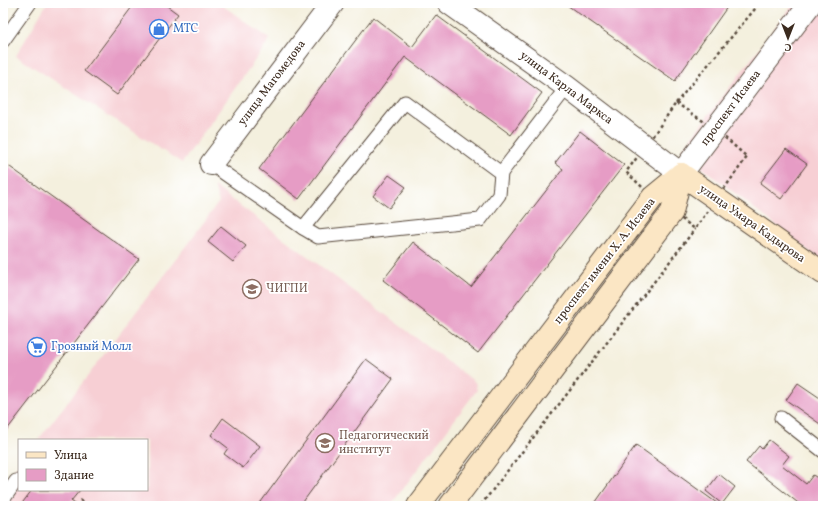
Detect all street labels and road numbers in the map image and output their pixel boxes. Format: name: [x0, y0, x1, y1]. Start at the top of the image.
street label: улица Магомедова: [234, 37, 310, 129]
street label: улица Карла Маркса: [516, 48, 616, 128]
street label: проспект Исаева: [697, 67, 765, 149]
street label: улица Умара Кадырова: [696, 181, 808, 267]
street label: проспект имени Х. А. Исаева: [551, 194, 659, 328]

